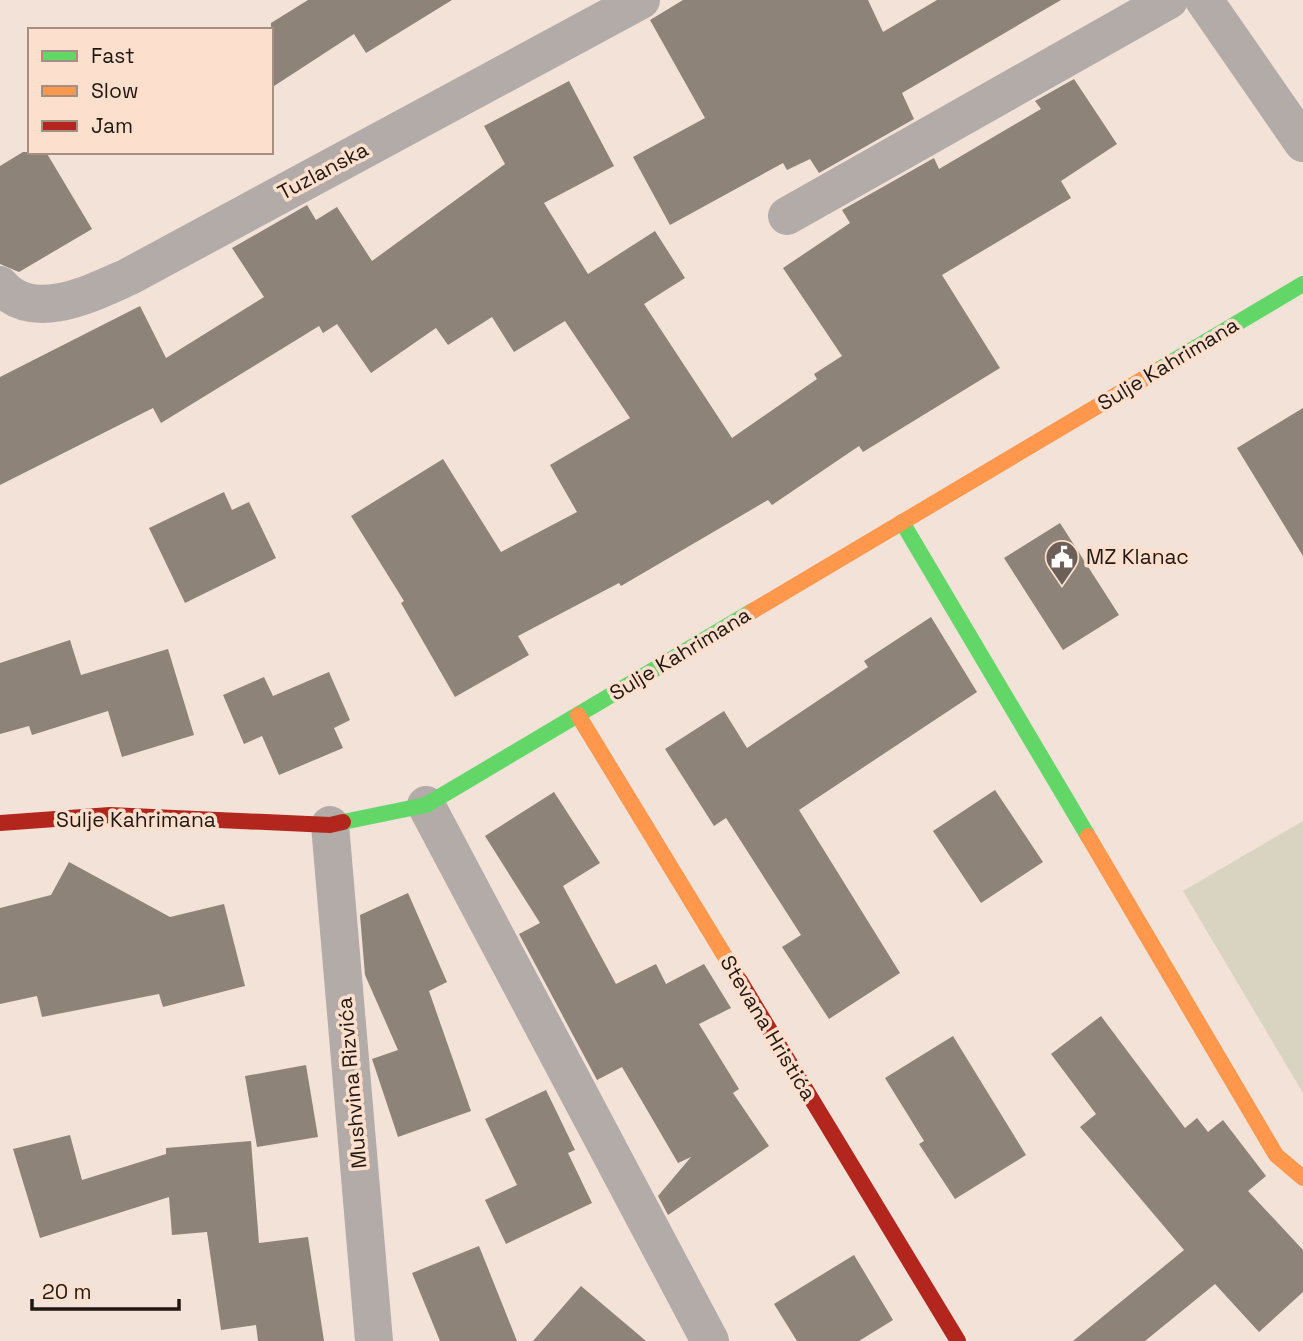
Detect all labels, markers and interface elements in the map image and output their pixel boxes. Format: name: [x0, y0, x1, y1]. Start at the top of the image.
legend: [28, 28, 273, 154]
text: Fast: [91, 42, 135, 69]
text: Slow: [91, 77, 139, 104]
text: Jam: [91, 112, 133, 139]
street label: Tuzlanska: [273, 135, 373, 206]
street label: Sulje Kahrimana: [1092, 311, 1243, 416]
public building icon: MZ Klanac: [1043, 538, 1081, 587]
place label: MZ Klanac: [1086, 543, 1189, 570]
street label: Sulje Kahrimana: [604, 601, 755, 706]
street label: Sulje Kahrimana: [56, 806, 216, 833]
street label: Stevana Hristića: [714, 950, 822, 1105]
street label: Mushvina Rizvića: [331, 996, 372, 1170]
scale bar: [32, 1268, 178, 1312]
text: 20 m: [42, 1278, 92, 1305]

